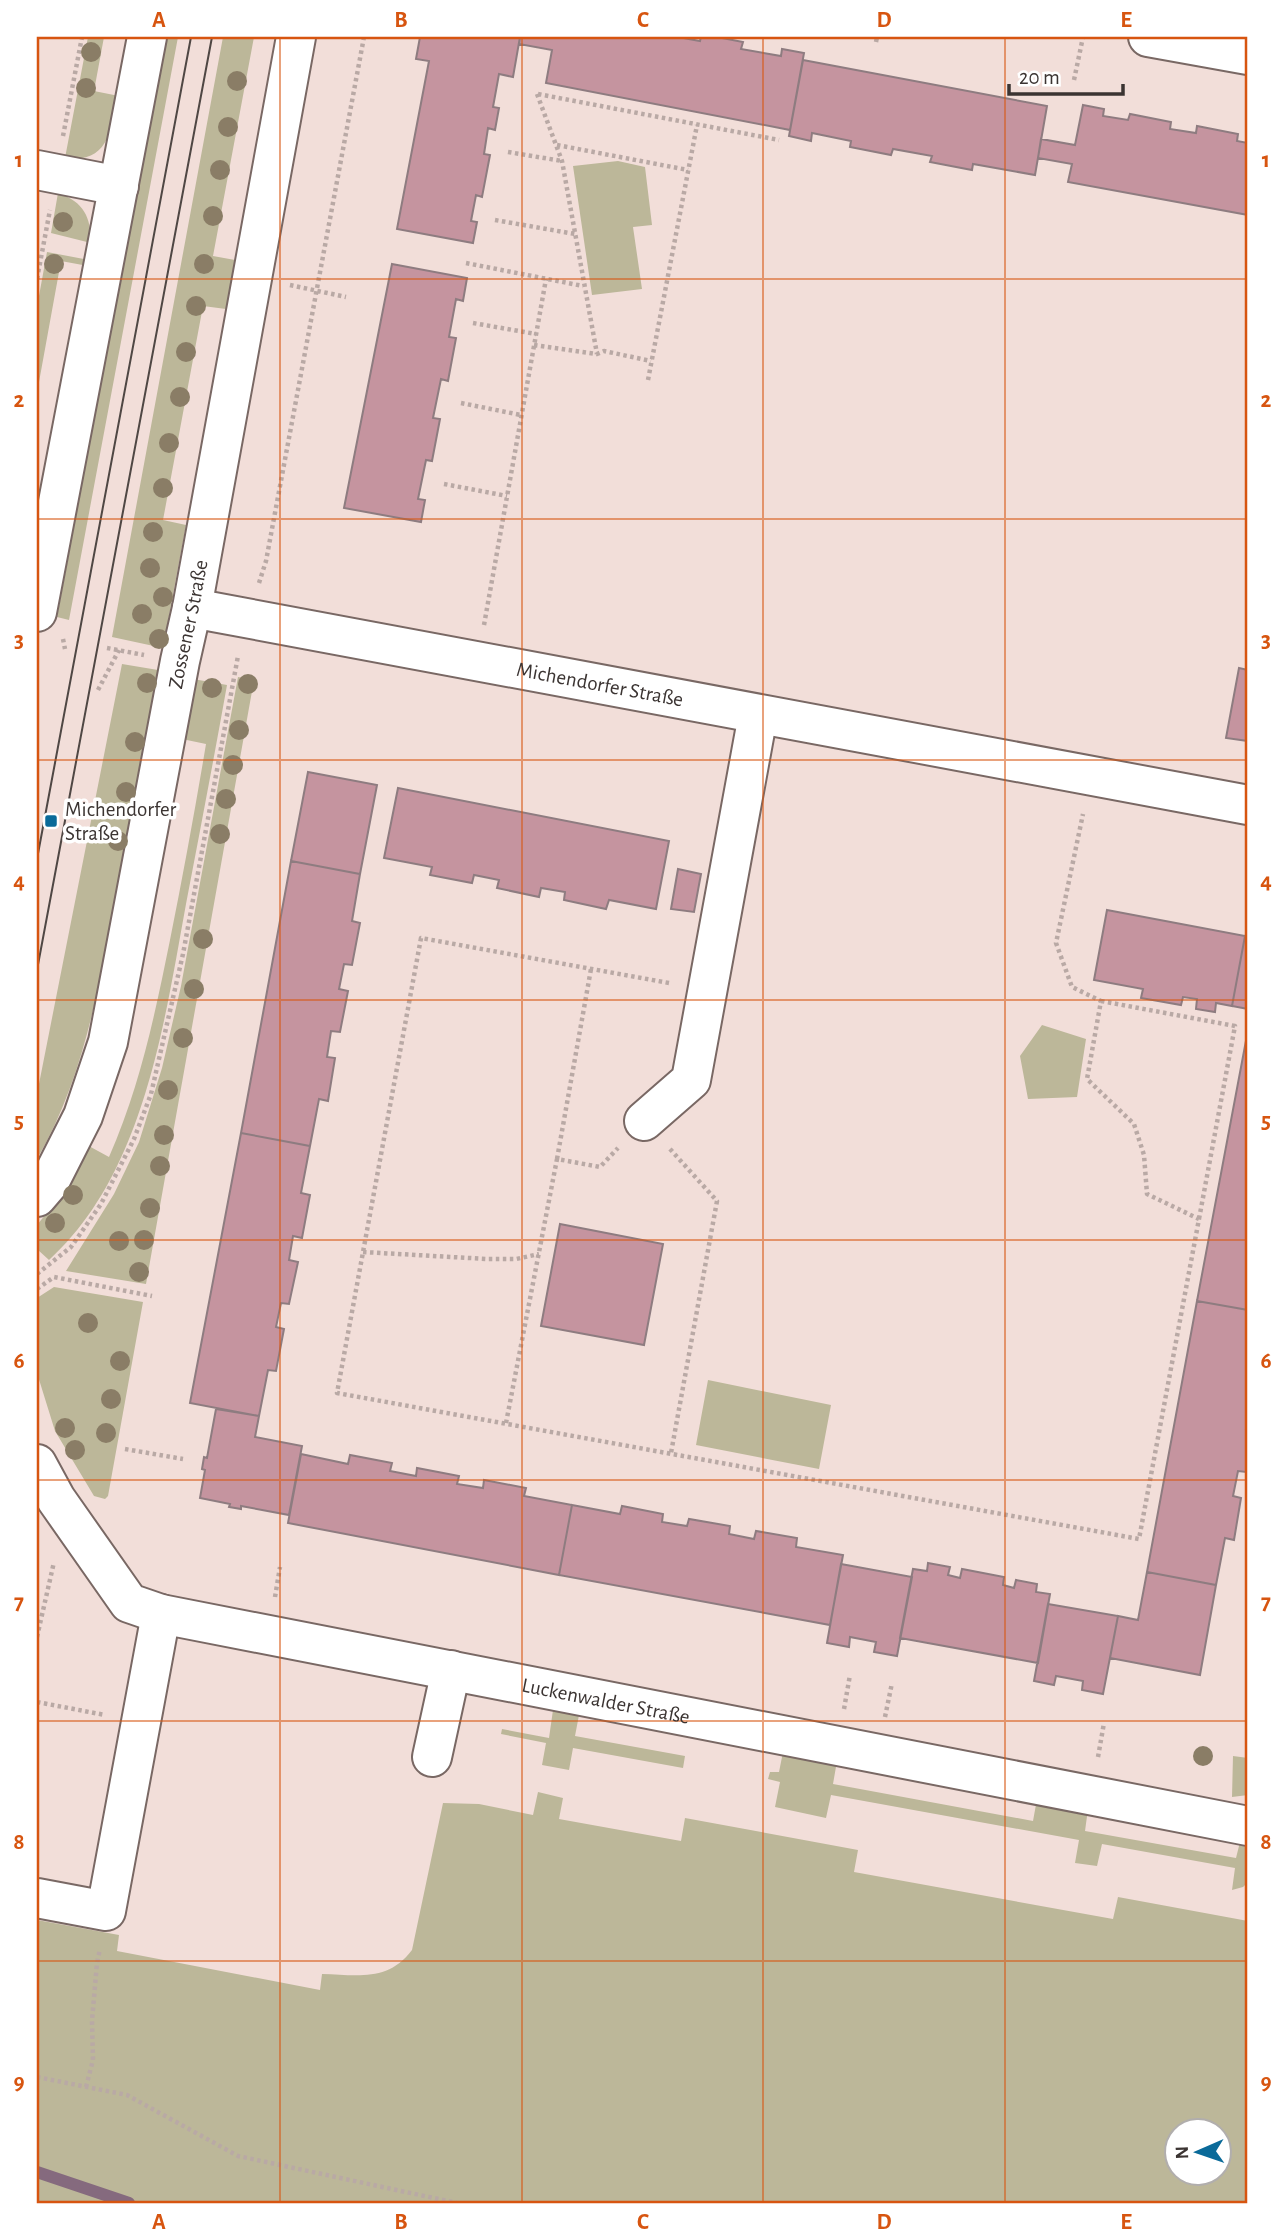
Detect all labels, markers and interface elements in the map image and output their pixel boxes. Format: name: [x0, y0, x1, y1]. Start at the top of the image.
text: A: [152, 9, 166, 32]
text: B: [394, 9, 408, 32]
text: C: [637, 9, 649, 32]
text: D: [876, 9, 892, 32]
text: E: [1120, 9, 1132, 32]
scale bar: [1009, 52, 1122, 96]
text: 20 m: [1019, 67, 1060, 88]
text: 1: [15, 149, 23, 172]
text: 1: [1262, 149, 1270, 172]
text: 2: [14, 389, 25, 412]
text: 2: [1261, 389, 1272, 412]
street label: Zossener Straße: [164, 558, 211, 690]
text: 3: [14, 629, 24, 652]
text: 3: [1261, 629, 1271, 652]
street label: Michendorfer Straße: [515, 658, 685, 710]
place label: Michendorfer Straße: [65, 799, 177, 844]
marker: Michendorfer Straße: [43, 813, 59, 829]
text: 4: [13, 870, 25, 893]
text: 4: [1260, 870, 1272, 893]
text: 5: [14, 1110, 24, 1133]
text: 5: [1261, 1110, 1271, 1133]
text: 6: [13, 1350, 25, 1373]
text: 6: [1260, 1350, 1272, 1373]
text: 7: [14, 1591, 24, 1614]
text: 7: [1261, 1591, 1271, 1614]
street label: Luckenwalder Straße: [520, 1674, 692, 1727]
text: 8: [13, 1831, 25, 1854]
text: 8: [1260, 1831, 1272, 1854]
text: 9: [13, 2071, 25, 2094]
text: 9: [1260, 2071, 1272, 2094]
north arrow: [1162, 2118, 1232, 2188]
text: N: [1173, 2146, 1192, 2159]
text: A: [152, 2211, 166, 2234]
text: B: [394, 2211, 408, 2234]
text: C: [637, 2211, 649, 2234]
text: D: [876, 2211, 892, 2234]
text: E: [1120, 2211, 1132, 2234]

